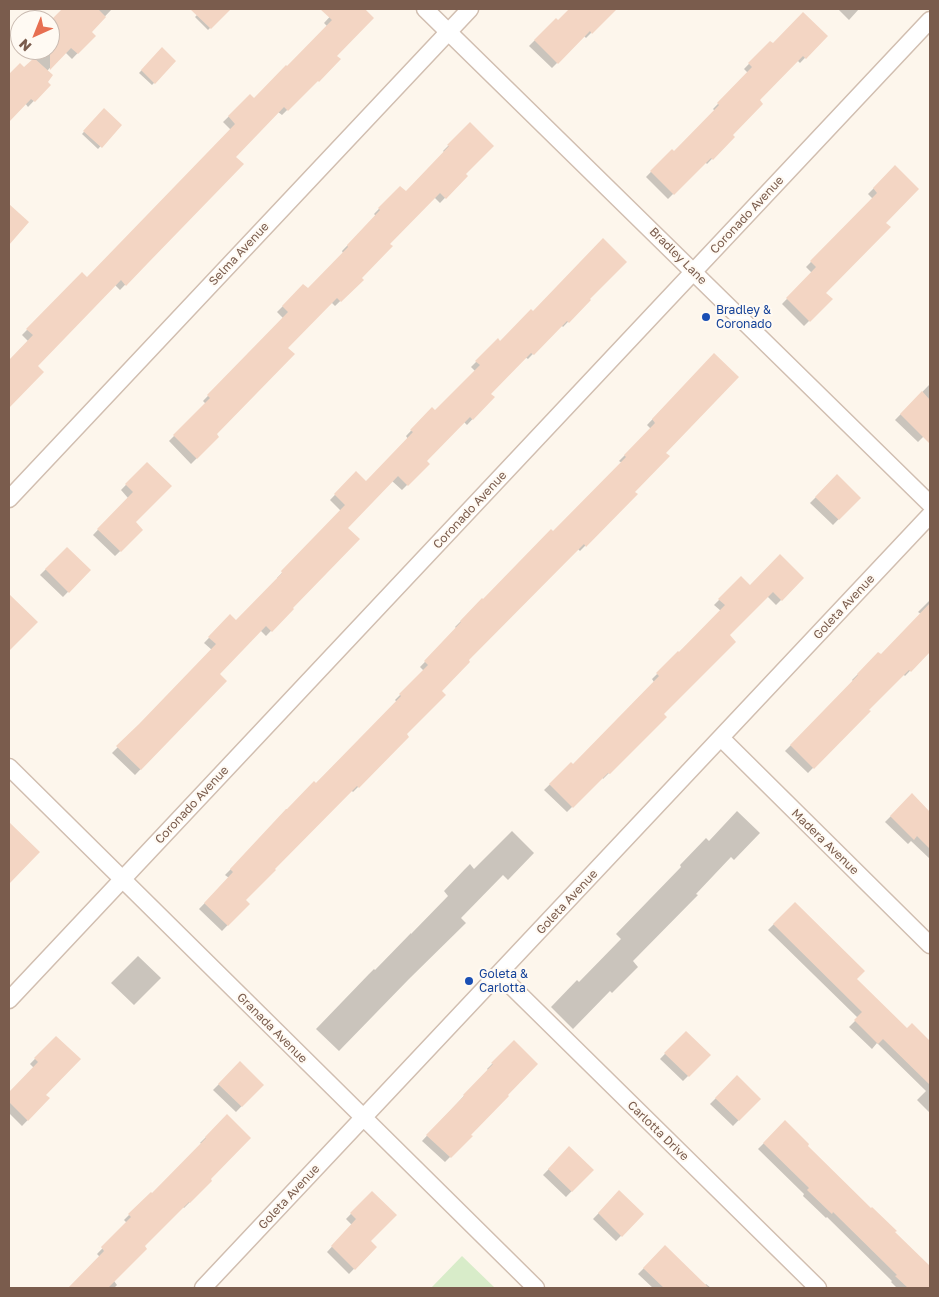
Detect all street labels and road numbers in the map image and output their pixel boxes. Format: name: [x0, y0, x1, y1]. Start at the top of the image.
street label: Coronado Avenue: [707, 173, 787, 257]
street label: Selma Avenue: [206, 219, 272, 289]
street label: Bradley Lane: [646, 224, 710, 288]
street label: Coronado Avenue: [430, 468, 510, 552]
street label: Goleta Avenue: [810, 572, 878, 642]
street label: Coronado Avenue: [152, 763, 232, 847]
street label: Madera Avenue: [788, 806, 862, 878]
street label: Goleta Avenue: [533, 867, 601, 937]
street label: Granada Avenue: [234, 990, 310, 1066]
street label: Carlotta Drive: [624, 1098, 692, 1164]
street label: Goleta Avenue: [255, 1162, 323, 1232]

